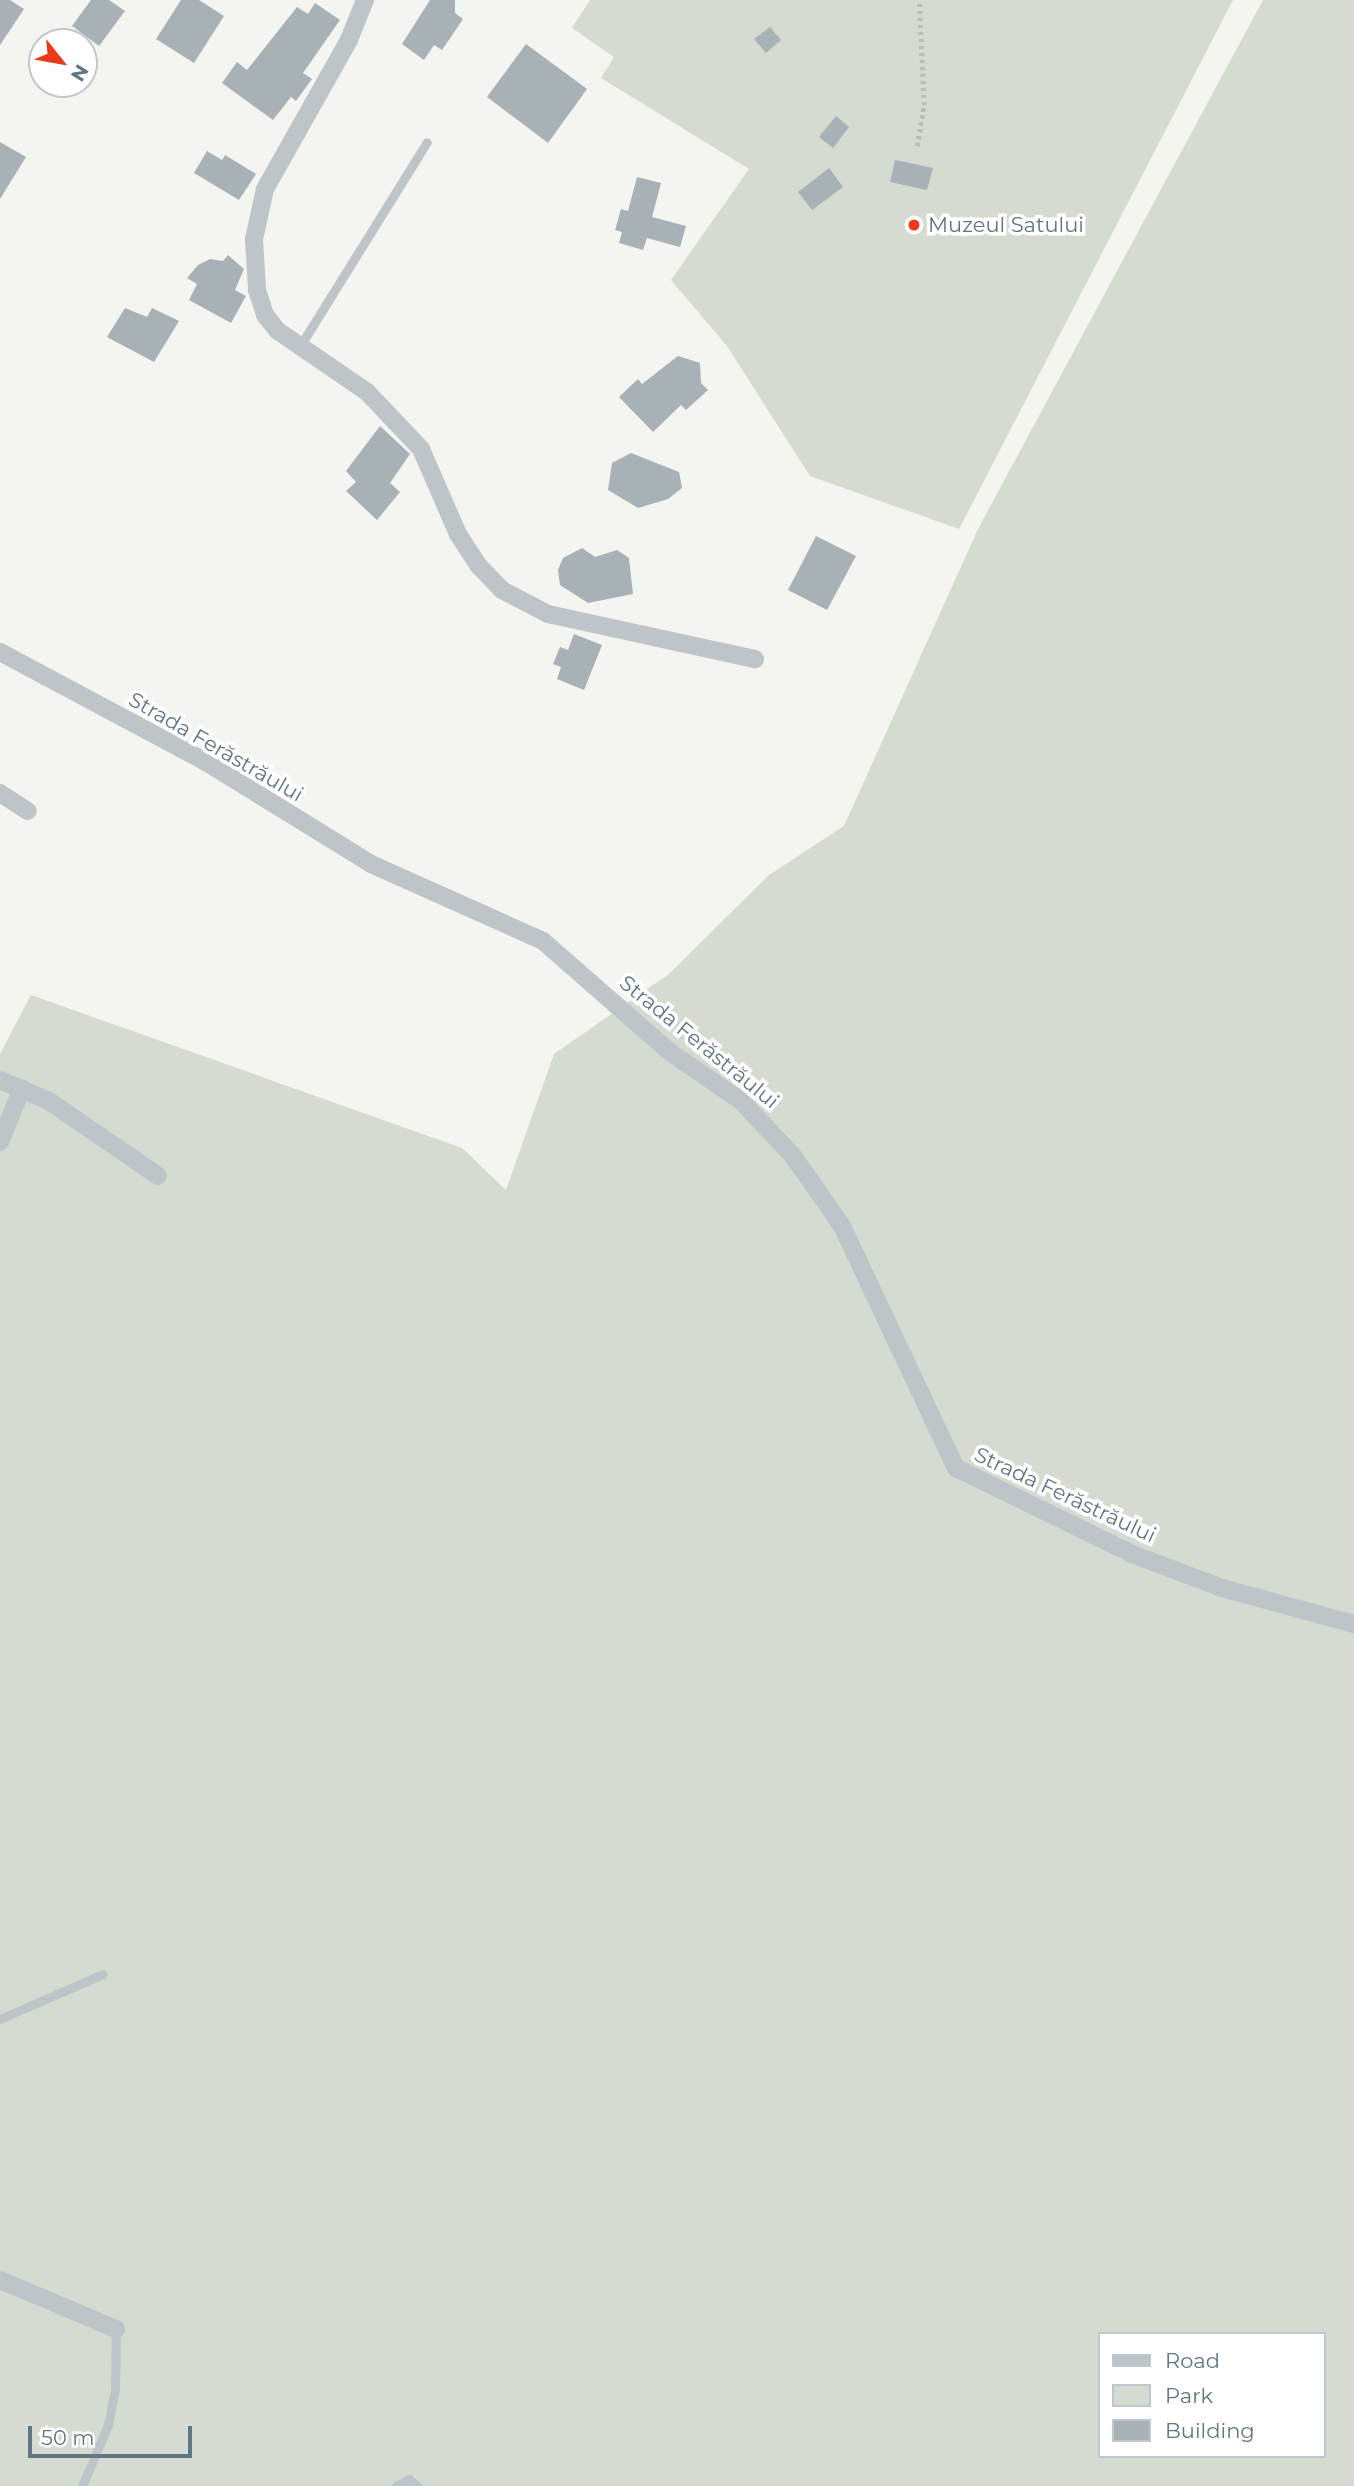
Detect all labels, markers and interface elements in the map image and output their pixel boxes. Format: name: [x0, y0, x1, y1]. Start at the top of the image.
north arrow: [28, 28, 98, 98]
text: N: [66, 61, 94, 86]
place label: Muzeul Satului: [928, 212, 1084, 238]
marker: Muzeul Satului: [906, 217, 922, 233]
street label: Strada Ferăstrăului: [124, 687, 308, 807]
street label: Strada Ferăstrăului: [614, 970, 784, 1114]
street label: Strada Ferăstrăului: [970, 1442, 1160, 1548]
legend: [1098, 2332, 1326, 2458]
text: Road: [1165, 2348, 1220, 2373]
text: Park: [1165, 2383, 1213, 2408]
scale bar: [32, 2412, 196, 2456]
text: Building: [1165, 2418, 1255, 2443]
text: 50 m: [41, 2425, 95, 2450]

